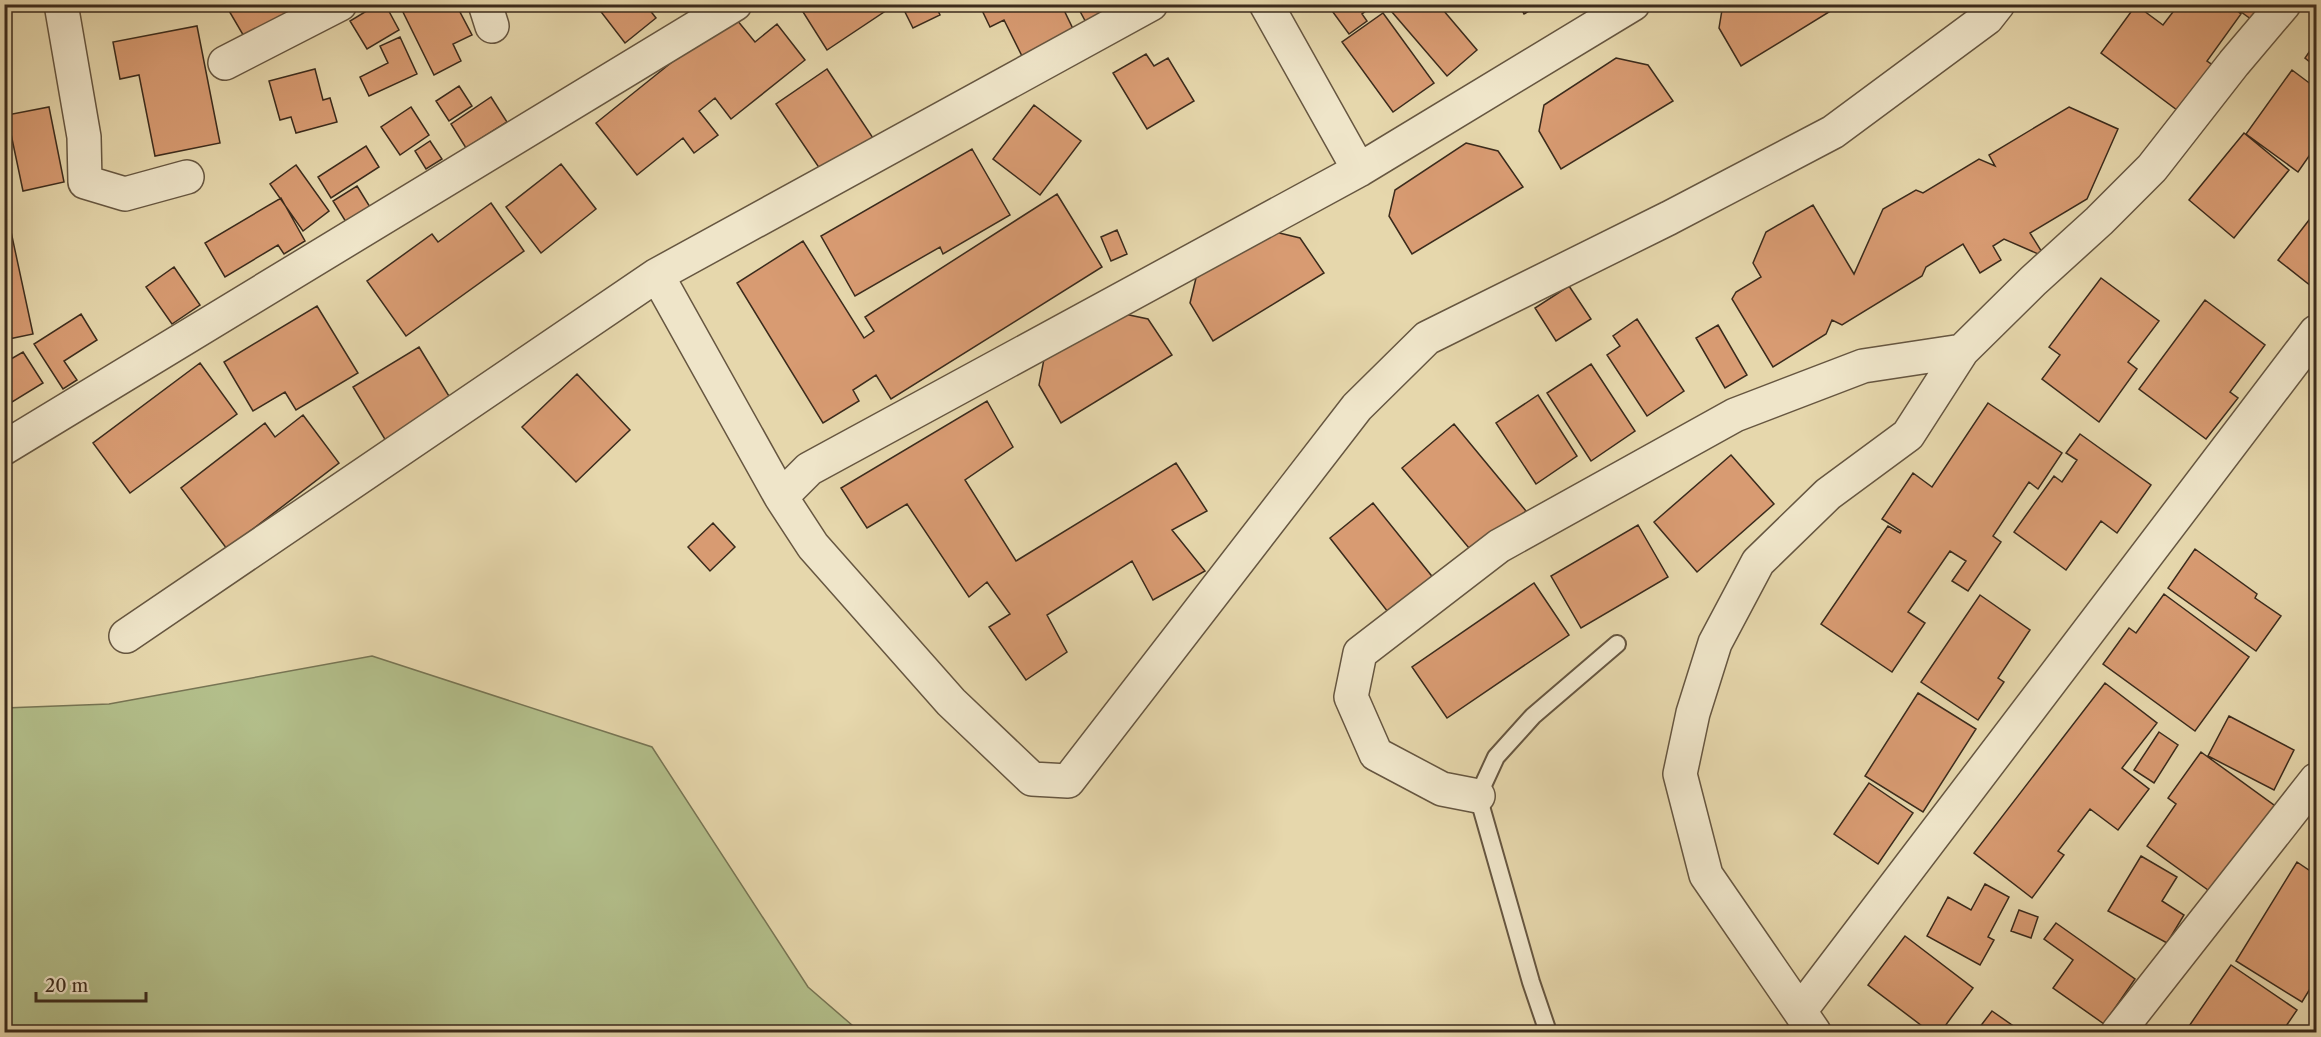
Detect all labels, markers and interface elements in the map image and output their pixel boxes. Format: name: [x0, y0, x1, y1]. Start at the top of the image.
scale bar: [36, 965, 146, 1003]
text: 20 m: [45, 975, 89, 997]

